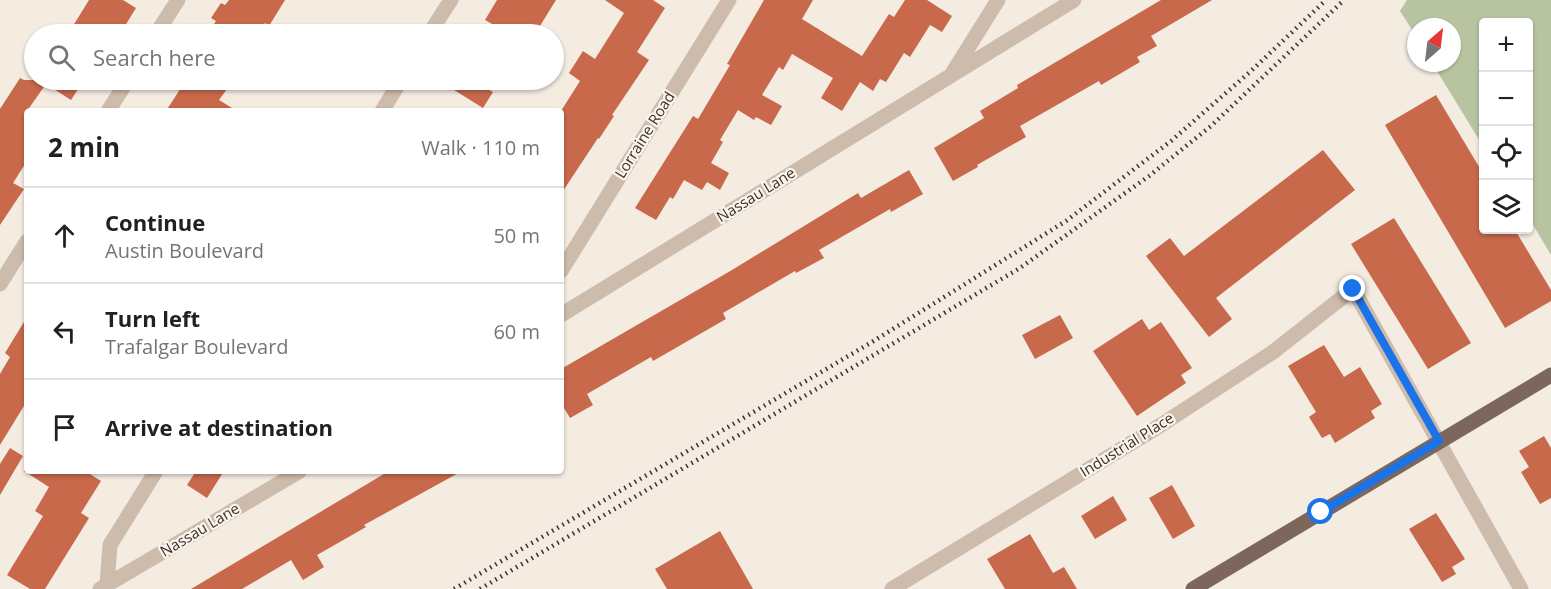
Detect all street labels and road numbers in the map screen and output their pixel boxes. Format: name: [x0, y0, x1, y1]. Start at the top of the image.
street label: Lorraine Road: [610, 87, 679, 182]
street label: Nassau Lane: [712, 162, 799, 226]
street label: Industrial Place: [1076, 407, 1177, 481]
street label: Nassau Lane: [156, 498, 243, 561]

